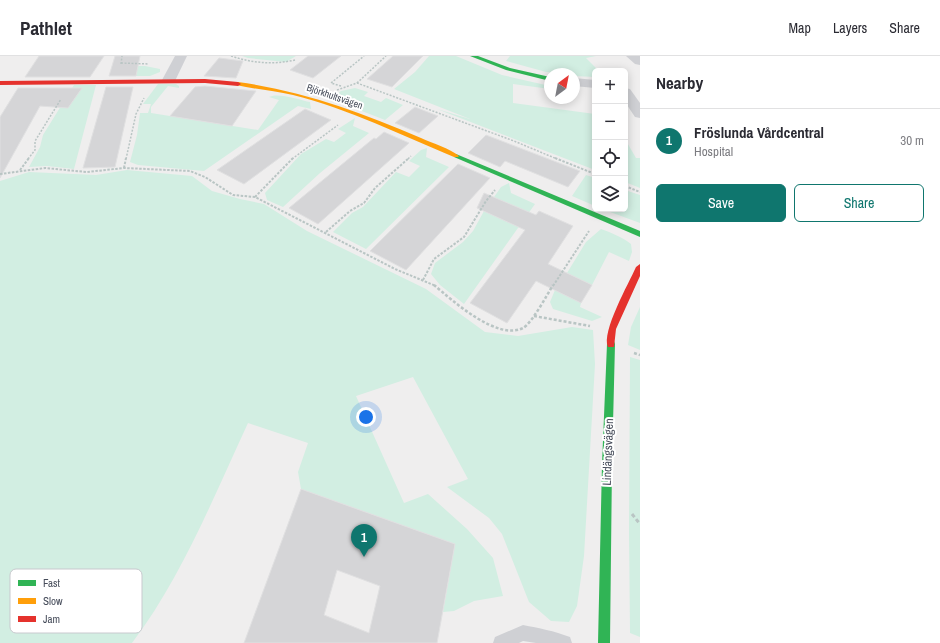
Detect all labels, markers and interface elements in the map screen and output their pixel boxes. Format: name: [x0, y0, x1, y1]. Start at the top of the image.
text: Pathlet: [20, 15, 72, 41]
text: Map: [789, 19, 811, 37]
text: Layers: [833, 19, 867, 37]
text: Share: [889, 19, 920, 37]
north arrow: [544, 68, 580, 104]
map controls: [592, 68, 628, 212]
button: +: [592, 68, 628, 104]
text: Nearby: [656, 71, 703, 94]
street label: Björkhultsvägen: [305, 81, 365, 112]
button: −: [592, 104, 628, 140]
text: Fröslunda Vårdcentral: [694, 122, 824, 143]
text: 1: [666, 132, 672, 149]
text: 30 m: [900, 132, 924, 149]
button: locate: [592, 140, 628, 176]
text: Hospital: [694, 143, 733, 160]
button: layers: [592, 176, 628, 212]
button: Save: [656, 184, 786, 222]
button: Share: [794, 184, 924, 222]
your location: [356, 407, 376, 427]
street label: Lindängsvägen: [599, 418, 617, 486]
pin: 1: [351, 524, 377, 557]
legend: [10, 569, 142, 633]
text: Fast: [43, 576, 61, 590]
text: Slow: [43, 594, 63, 608]
text: Jam: [43, 612, 60, 626]

